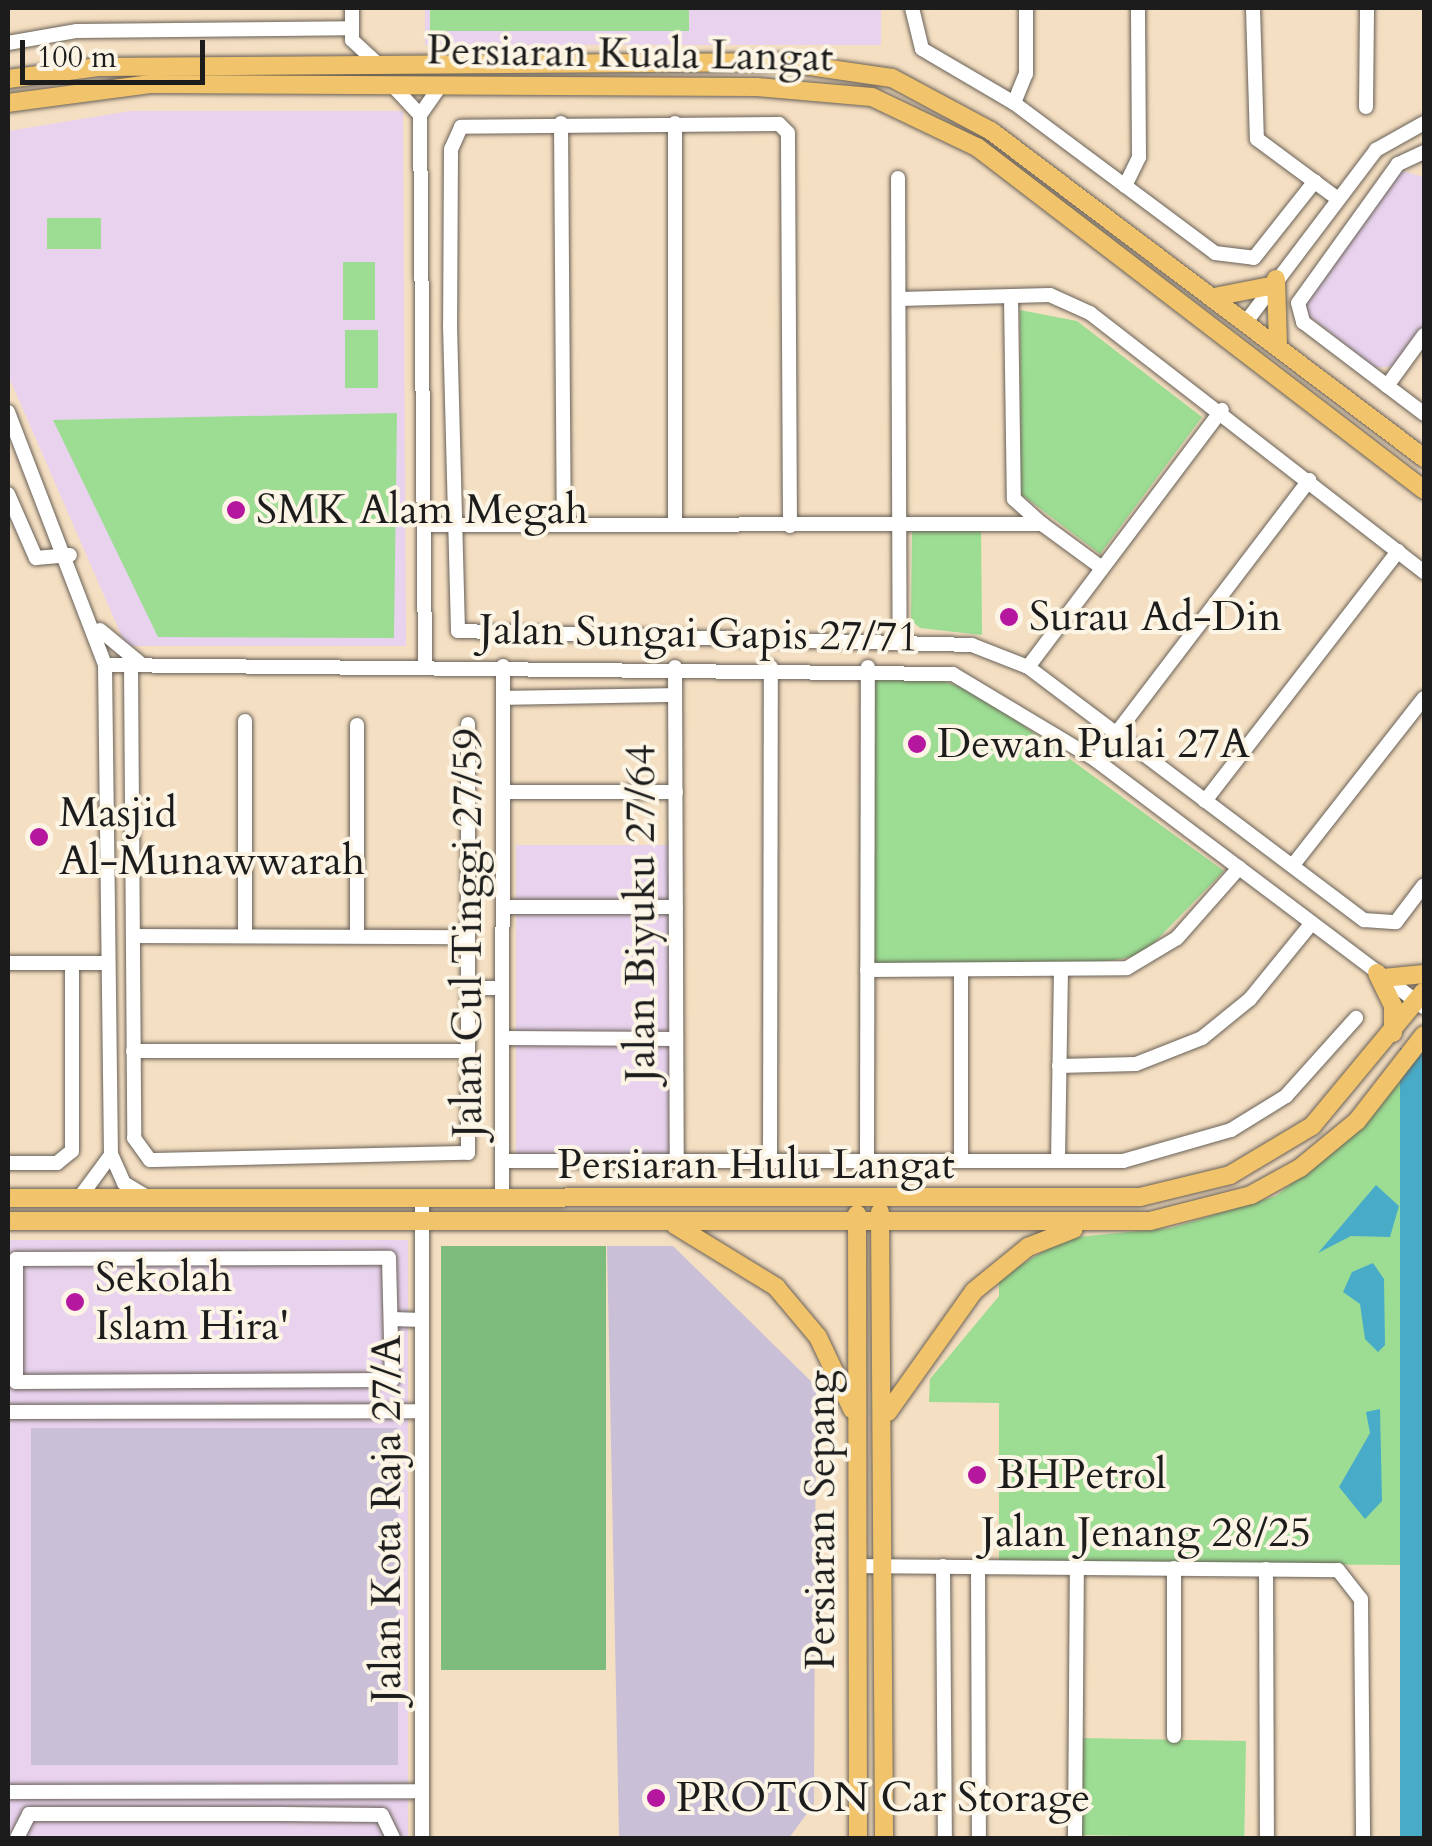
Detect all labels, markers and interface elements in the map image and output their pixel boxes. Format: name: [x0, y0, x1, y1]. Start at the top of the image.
scale bar: [25, 20, 210, 82]
street label: Persiaran Kuala Langat: [426, 25, 834, 83]
text: 100 m: [37, 37, 117, 78]
place label: SMK Alam Megah: [256, 485, 588, 535]
marker: SMK Alam Megah: [225, 499, 247, 521]
place label: Surau Ad-Din: [1029, 592, 1282, 642]
street label: Jalan Sungai Gapis 27/71: [479, 605, 919, 663]
marker: Surau Ad-Din: [998, 606, 1020, 628]
place label: Dewan Pulai 27A: [937, 719, 1250, 769]
street label: Jalan Cul Tinggi 27/59: [443, 728, 493, 1138]
marker: Dewan Pulai 27A: [906, 733, 928, 755]
street label: Jalan Biyuku 27/64: [616, 744, 666, 1082]
place label: Masjid Al-Munawwarah: [59, 788, 365, 886]
marker: Masjid Al-Munawwarah: [28, 826, 50, 848]
street label: Persiaran Hulu Langat: [557, 1140, 955, 1190]
place label: Sekolah Islam Hira': [95, 1253, 289, 1352]
marker: Sekolah Islam Hira': [64, 1291, 86, 1313]
street label: Jalan Kota Raja 27/A: [362, 1335, 412, 1703]
street label: Persiaran Sepang: [796, 1370, 846, 1670]
place label: BHPetrol: [997, 1450, 1167, 1500]
marker: BHPetrol: [966, 1464, 988, 1486]
street label: Jalan Jenang 28/25: [981, 1508, 1311, 1558]
place label: PROTON Car Storage: [676, 1773, 1090, 1823]
marker: PROTON Car Storage: [645, 1787, 667, 1809]

